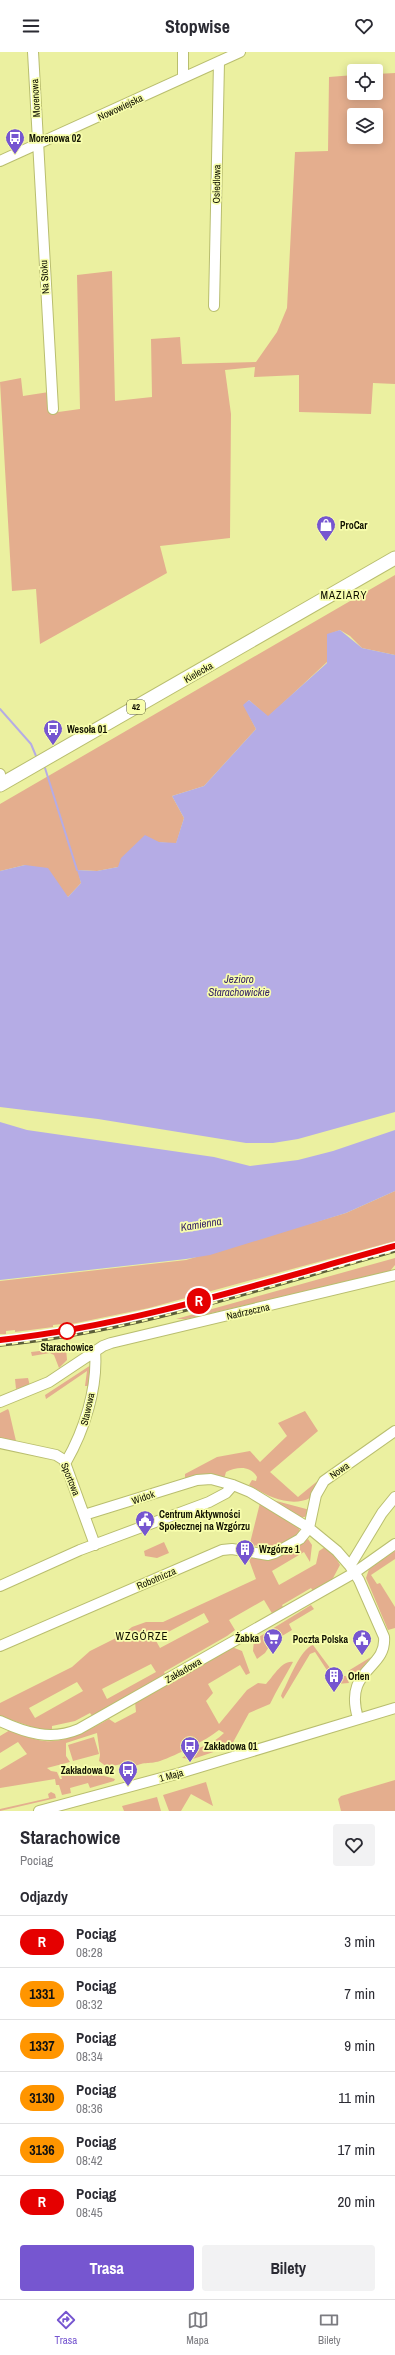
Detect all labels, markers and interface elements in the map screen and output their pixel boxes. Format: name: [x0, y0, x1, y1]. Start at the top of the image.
text: Stopwise: [165, 14, 230, 39]
icon: menu: [20, 15, 42, 37]
icon: heart: [353, 15, 375, 37]
map controls: [347, 64, 383, 144]
button: locate: [347, 64, 383, 100]
street label: Morenowa: [28, 78, 43, 117]
street label: Nowowiejska: [96, 91, 145, 124]
button: layers: [347, 108, 383, 144]
bus stop icon: Morenowa 02: [4, 127, 26, 155]
place label: Morenowa 02: [29, 132, 81, 145]
street label: Osiedlowa: [210, 164, 223, 203]
street label: Na Stoku: [37, 260, 52, 294]
shop icon: ProCar: [315, 514, 337, 542]
place label: ProCar: [340, 519, 368, 532]
district label: MAZIARY: [321, 588, 367, 602]
street label: Kielecka: [181, 659, 215, 686]
road number: 42: [127, 700, 145, 714]
bus stop icon: Wesoła 01: [42, 718, 64, 746]
place label: Wesoła 01: [67, 723, 107, 736]
water label: Jezioro Starachowickie: [208, 972, 270, 999]
water label: Kamienna: [180, 1214, 222, 1234]
line badge: R: [186, 1288, 212, 1314]
text: R: [195, 1292, 203, 1310]
street label: Nadrzeczna: [225, 1300, 271, 1323]
marker: Starachowice: [58, 1322, 76, 1340]
place label: Starachowice: [41, 1341, 94, 1354]
street label: Stawowa: [77, 1391, 98, 1427]
street label: Nowa: [327, 1459, 352, 1482]
street label: Sportowa: [58, 1461, 83, 1498]
street label: Widok: [130, 1487, 157, 1507]
place label: Centrum Aktywności Społecznej na Wzgórzu: [159, 1508, 250, 1533]
public building icon: Centrum Aktywności Społecznej na Wzgórzu: [134, 1509, 156, 1537]
building icon: Wzgórze 1: [234, 1538, 256, 1566]
place label: Wzgórze 1: [259, 1543, 300, 1556]
street label: Robotnicza: [135, 1564, 178, 1593]
supermarket icon: Żabka: [262, 1627, 284, 1655]
public building icon: Poczta Polska: [351, 1628, 373, 1656]
district label: WZGÓRZE: [115, 1629, 169, 1643]
place label: Żabka: [235, 1631, 259, 1645]
place label: Poczta Polska: [293, 1633, 348, 1646]
street label: Zakładowa: [163, 1655, 204, 1686]
building icon: Orlen: [323, 1665, 345, 1693]
place label: Orlen: [348, 1670, 369, 1683]
bus stop icon: Zakładowa 01: [179, 1735, 201, 1763]
place label: Zakładowa 01: [204, 1740, 258, 1753]
bus stop icon: Zakładowa 02: [117, 1759, 139, 1787]
place label: Zakładowa 02: [61, 1764, 114, 1777]
street label: 1 Maja: [158, 1766, 185, 1785]
text: Starachowice: [20, 1824, 120, 1850]
button: heart: [333, 1824, 375, 1866]
text: Pociąg: [20, 1852, 53, 1869]
text: Odjazdy: [20, 1886, 68, 1907]
text: Pociąg: [76, 1923, 116, 1944]
text: 3 min: [344, 1931, 375, 1952]
text: R: [38, 1933, 46, 1951]
text: 08:28: [76, 1944, 103, 1961]
text: Pociąg: [76, 1975, 116, 1996]
text: 7 min: [344, 1983, 375, 2004]
text: 1331: [29, 1985, 55, 2003]
text: 08:32: [76, 1996, 103, 2013]
text: Pociąg: [76, 2027, 116, 2048]
text: 9 min: [344, 2035, 375, 2056]
text: 1337: [29, 2037, 55, 2055]
text: 08:34: [76, 2048, 103, 2065]
text: Pociąg: [76, 2079, 116, 2100]
text: 11 min: [338, 2087, 375, 2108]
text: 3130: [29, 2089, 55, 2107]
text: 08:36: [76, 2100, 103, 2117]
text: Pociąg: [76, 2131, 116, 2152]
text: 17 min: [337, 2139, 375, 2160]
text: 3136: [29, 2141, 55, 2159]
text: 08:42: [76, 2152, 103, 2169]
text: Pociąg: [76, 2183, 116, 2204]
text: 20 min: [337, 2191, 375, 2212]
text: R: [38, 2193, 46, 2211]
text: 08:45: [76, 2204, 103, 2221]
button: Trasa: [20, 2245, 194, 2291]
button: Bilety: [202, 2245, 375, 2291]
tab: Trasa: [55, 2309, 77, 2347]
tab: Mapa: [186, 2309, 209, 2347]
tab: Bilety: [318, 2309, 340, 2347]

